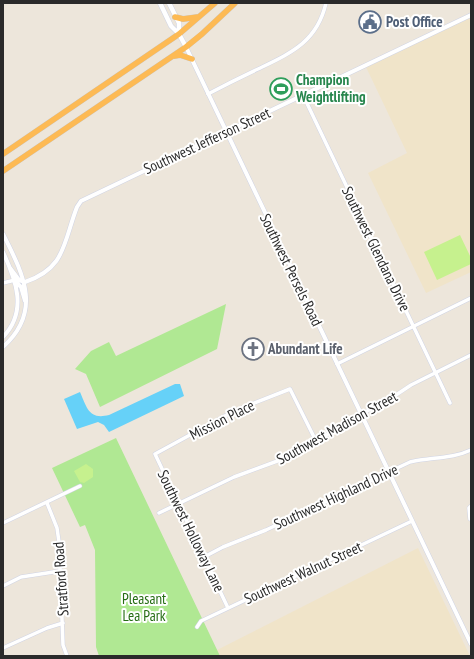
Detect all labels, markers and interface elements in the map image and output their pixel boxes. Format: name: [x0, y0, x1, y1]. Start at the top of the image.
public building icon: Post Office: [357, 9, 383, 35]
place label: Post Office: [386, 12, 443, 31]
place label: Champion Weightlifting: [295, 70, 366, 106]
sports icon: Champion Weightlifting: [268, 76, 294, 102]
street label: Southwest Jefferson Street: [140, 103, 273, 178]
street label: Southwest Glendana Drive: [338, 183, 415, 314]
street label: Southwest Persels Road: [256, 210, 327, 329]
church icon: Abundant Life: [240, 336, 266, 362]
place label: Abundant Life: [267, 339, 343, 358]
street label: Southwest Madison Street: [273, 387, 400, 469]
street label: Mission Place: [186, 395, 257, 444]
street label: Southwest Highland Drive: [271, 459, 401, 534]
street label: Southwest Holloway Lane: [154, 467, 229, 595]
street label: Southwest Walnut Street: [241, 537, 365, 608]
street label: Stratford Road: [48, 541, 73, 617]
park label: Pleasant Lea Park: [122, 589, 166, 625]

